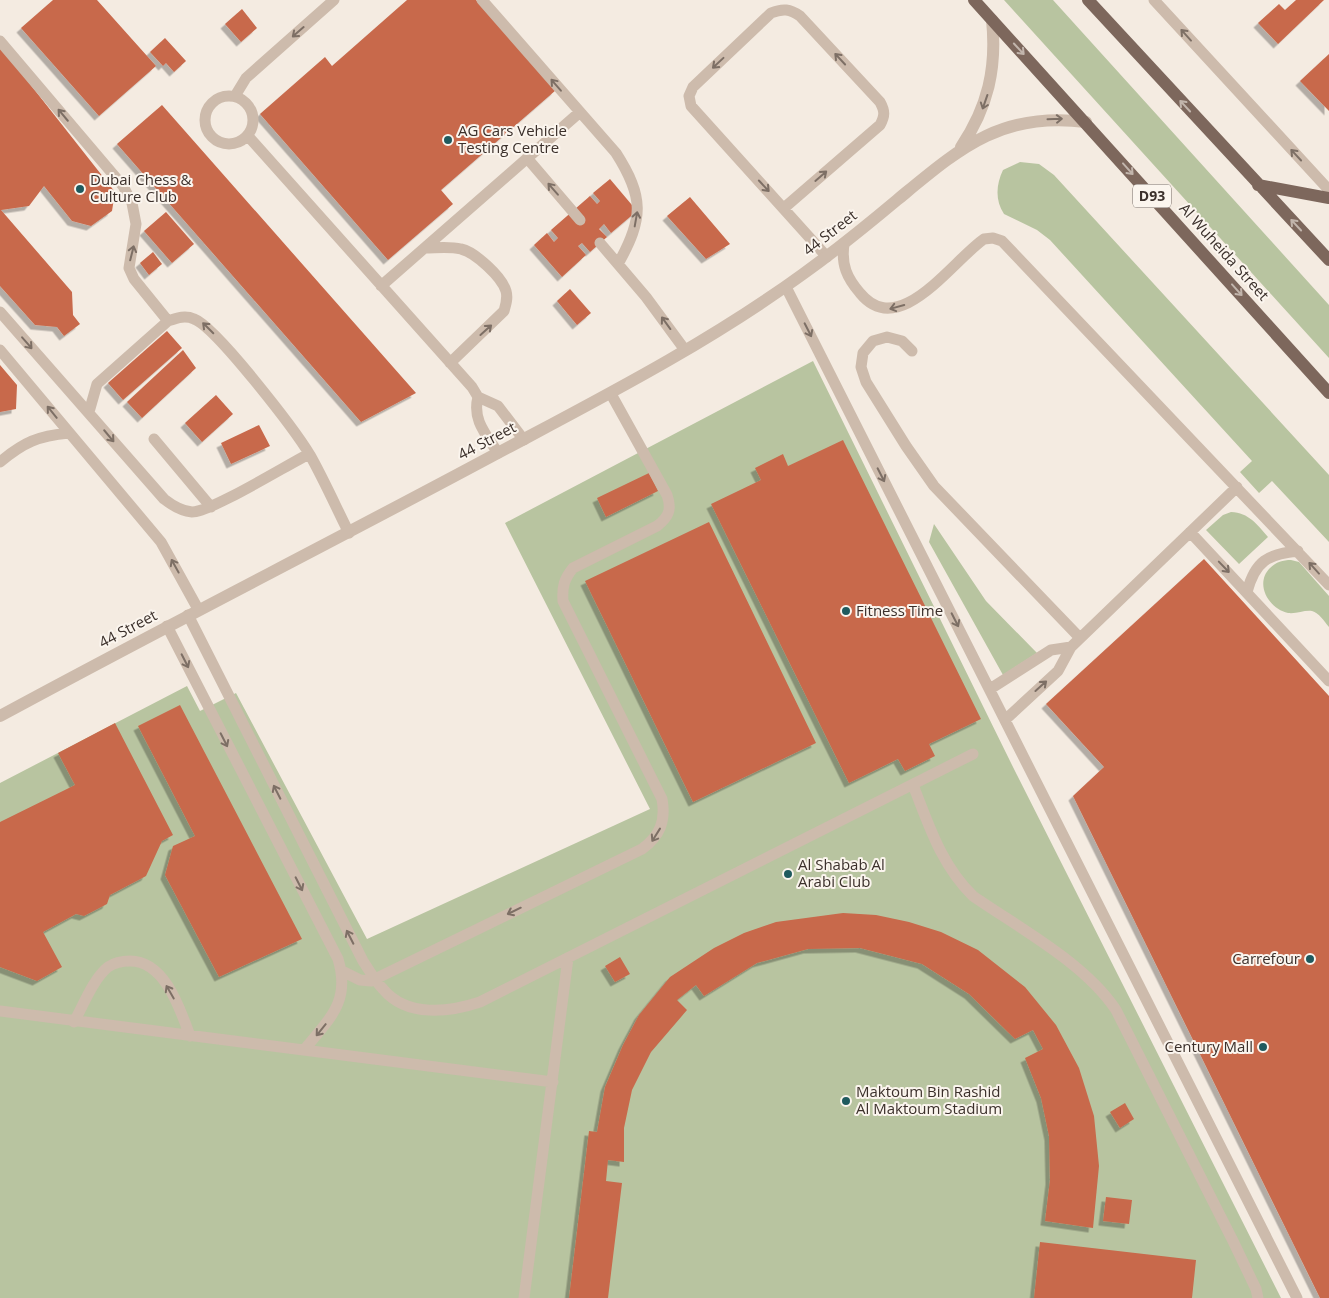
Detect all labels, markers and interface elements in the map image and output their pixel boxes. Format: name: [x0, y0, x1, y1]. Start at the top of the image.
one-way arrow: [291, 26, 304, 38]
one-way arrow: [1180, 28, 1192, 41]
one-way arrow: [1013, 42, 1025, 55]
one-way arrow: [834, 52, 846, 65]
one-way arrow: [712, 57, 725, 69]
one-way arrow: [551, 78, 562, 91]
one-way arrow: [980, 94, 990, 110]
one-way arrow: [1179, 99, 1191, 112]
one-way arrow: [57, 109, 69, 122]
one-way arrow: [1047, 115, 1063, 124]
place label: AG Cars Vehicle Testing Centre: [458, 120, 567, 157]
marker: AG Cars Vehicle Testing Centre: [442, 134, 454, 146]
one-way arrow: [1290, 148, 1302, 161]
one-way arrow: [1122, 162, 1134, 175]
place label: Dubai Chess & Culture Club: [90, 169, 192, 206]
one-way arrow: [814, 170, 827, 182]
one-way arrow: [758, 179, 769, 192]
marker: Dubai Chess & Culture Club: [74, 183, 86, 195]
one-way arrow: [548, 183, 559, 196]
road number: D93: [1133, 185, 1171, 208]
street label: Al Wuheida Street: [1176, 198, 1274, 304]
street label: 44 Street: [798, 205, 860, 259]
one-way arrow: [632, 212, 642, 228]
one-way arrow: [1290, 218, 1302, 231]
one-way arrow: [128, 245, 137, 261]
one-way arrow: [1231, 283, 1242, 296]
one-way arrow: [890, 303, 906, 312]
one-way arrow: [661, 316, 671, 330]
one-way arrow: [202, 322, 214, 334]
one-way arrow: [804, 322, 813, 337]
one-way arrow: [479, 324, 492, 336]
one-way arrow: [21, 337, 33, 350]
one-way arrow: [47, 406, 58, 419]
street label: 44 Street: [454, 417, 519, 464]
one-way arrow: [103, 429, 114, 442]
one-way arrow: [877, 467, 886, 482]
one-way arrow: [170, 559, 179, 574]
one-way arrow: [1218, 561, 1230, 574]
one-way arrow: [1308, 561, 1320, 574]
place label: Fitness Time: [856, 600, 943, 620]
street label: 44 Street: [95, 605, 160, 652]
marker: Fitness Time: [840, 605, 852, 617]
one-way arrow: [951, 612, 960, 627]
one-way arrow: [181, 653, 190, 668]
one-way arrow: [1035, 680, 1048, 692]
one-way arrow: [219, 732, 229, 747]
one-way arrow: [272, 784, 282, 799]
one-way arrow: [651, 827, 661, 841]
place label: Al Shabab Al Arabi Club: [798, 854, 885, 891]
marker: Al Shabab Al Arabi Club: [782, 868, 794, 880]
one-way arrow: [295, 876, 304, 891]
one-way arrow: [507, 907, 522, 916]
one-way arrow: [345, 929, 355, 944]
place label: Carrefour: [1232, 948, 1300, 968]
marker: Carrefour: [1304, 953, 1316, 965]
one-way arrow: [165, 985, 175, 1000]
one-way arrow: [315, 1023, 326, 1036]
place label: Century Mall: [1164, 1036, 1253, 1056]
marker: Century Mall: [1257, 1041, 1269, 1053]
place label: Maktoum Bin Rashid Al Maktoum Stadium: [856, 1081, 1002, 1118]
marker: Maktoum Bin Rashid Al Maktoum Stadium: [840, 1095, 852, 1107]

